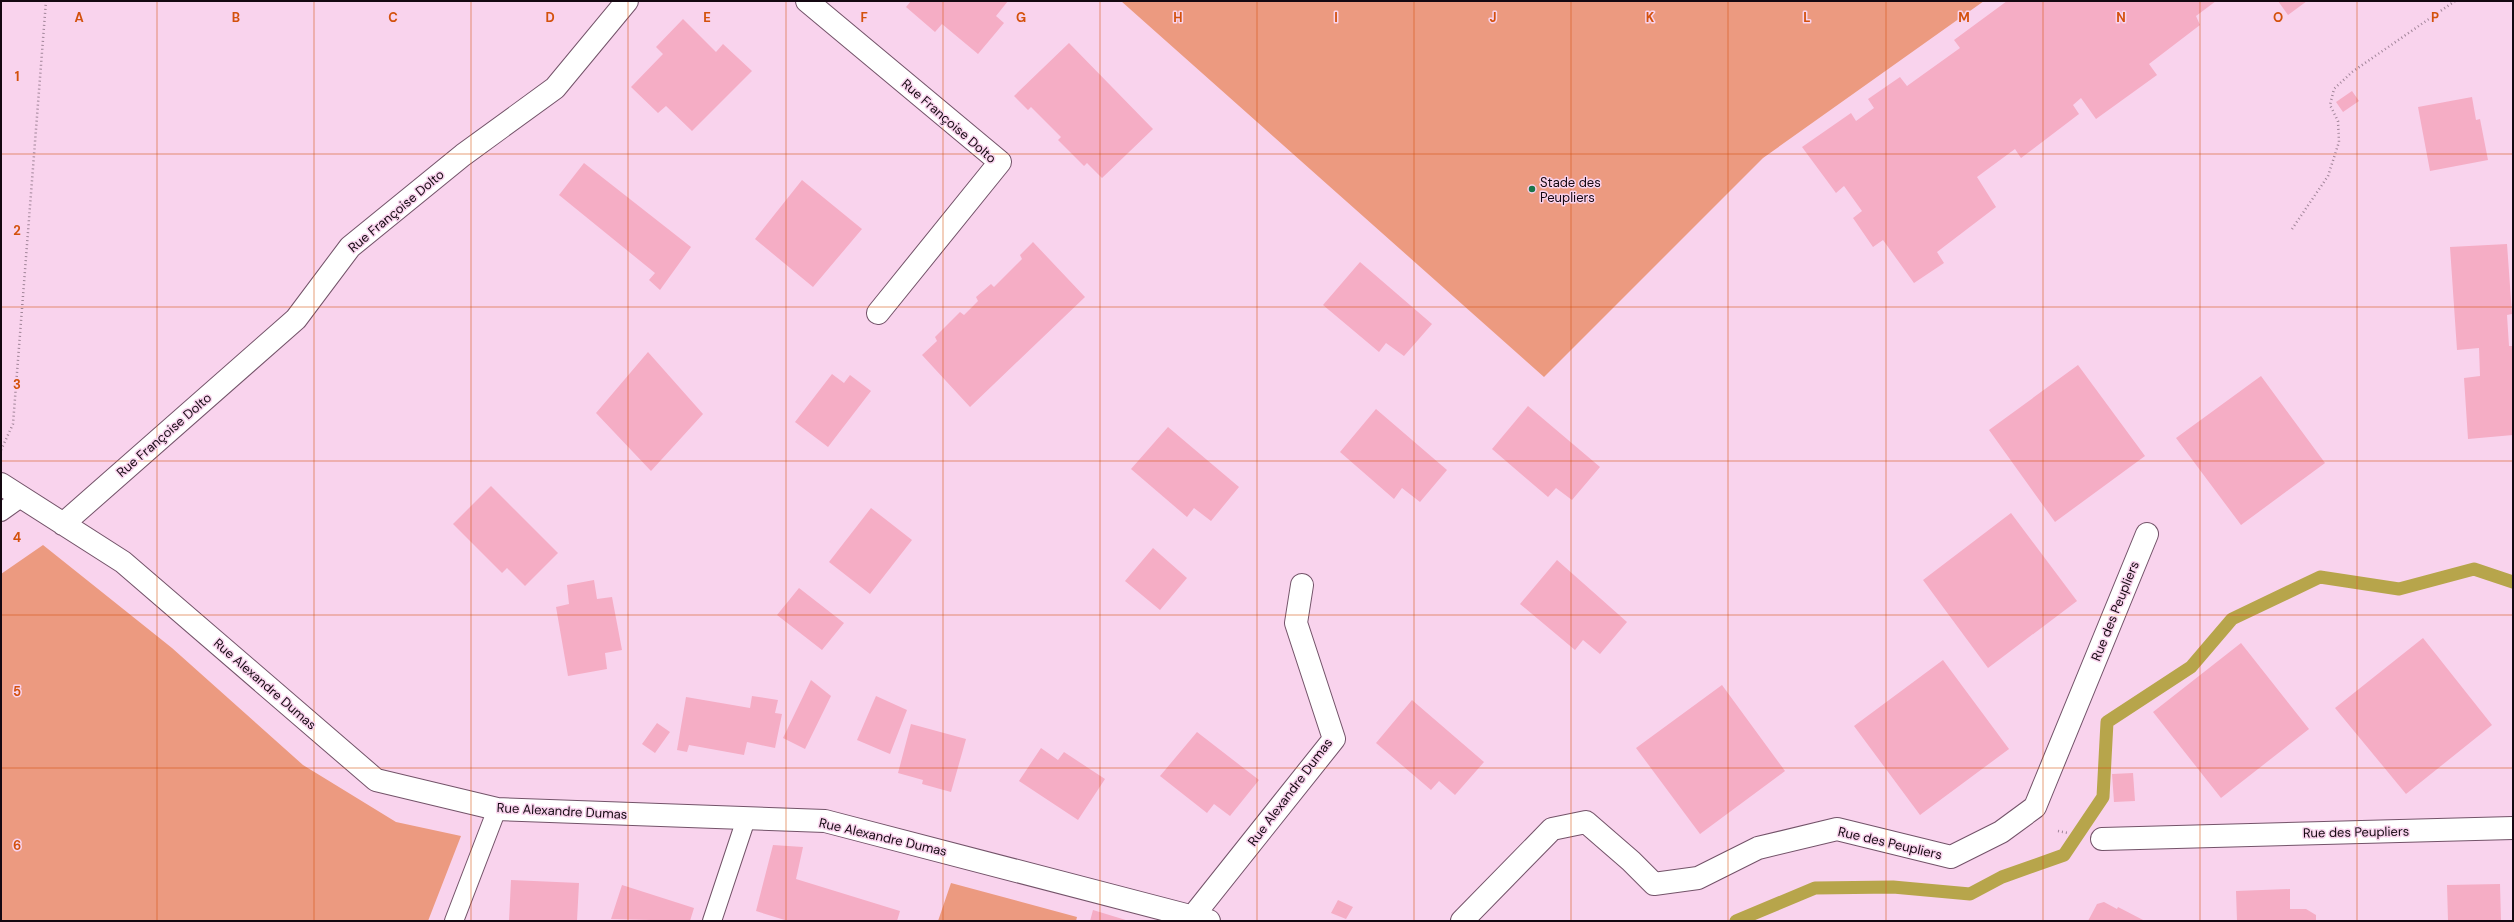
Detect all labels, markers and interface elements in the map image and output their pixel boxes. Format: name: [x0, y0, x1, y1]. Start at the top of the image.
text: A: [74, 9, 84, 26]
text: B: [232, 9, 240, 26]
text: C: [388, 9, 398, 26]
text: D: [545, 9, 555, 26]
text: E: [703, 9, 711, 26]
text: F: [860, 9, 868, 26]
text: G: [1016, 9, 1026, 26]
text: H: [1173, 9, 1183, 26]
text: I: [1334, 9, 1338, 26]
text: J: [1489, 9, 1497, 26]
text: K: [1646, 9, 1655, 26]
text: L: [1803, 9, 1811, 26]
text: M: [1958, 9, 1970, 26]
text: N: [2116, 9, 2126, 26]
text: O: [2273, 9, 2283, 26]
text: P: [2431, 9, 2439, 26]
text: 1: [15, 68, 19, 85]
street label: Rue Françoise Dolto: [898, 75, 1000, 167]
street label: Rue Françoise Dolto: [345, 166, 448, 256]
place label: Stade des Peupliers: [1540, 174, 1601, 206]
marker: Stade des Peupliers: [1527, 184, 1537, 194]
text: 2: [13, 222, 21, 239]
text: 3: [13, 376, 21, 393]
street label: Rue Françoise Dolto: [113, 389, 215, 481]
text: 4: [13, 529, 21, 546]
street label: Rue des Peupliers: [2087, 558, 2143, 664]
street label: Rue Alexandre Dumas: [210, 635, 320, 733]
text: 5: [13, 683, 21, 700]
street label: Rue Alexandre Dumas: [1244, 735, 1336, 849]
street label: Rue Alexandre Dumas: [496, 799, 628, 823]
street label: Rue Alexandre Dumas: [817, 814, 949, 860]
street label: Rue des Peupliers: [1836, 823, 1944, 863]
street label: Rue des Peupliers: [2303, 823, 2409, 841]
text: 6: [13, 837, 21, 854]

